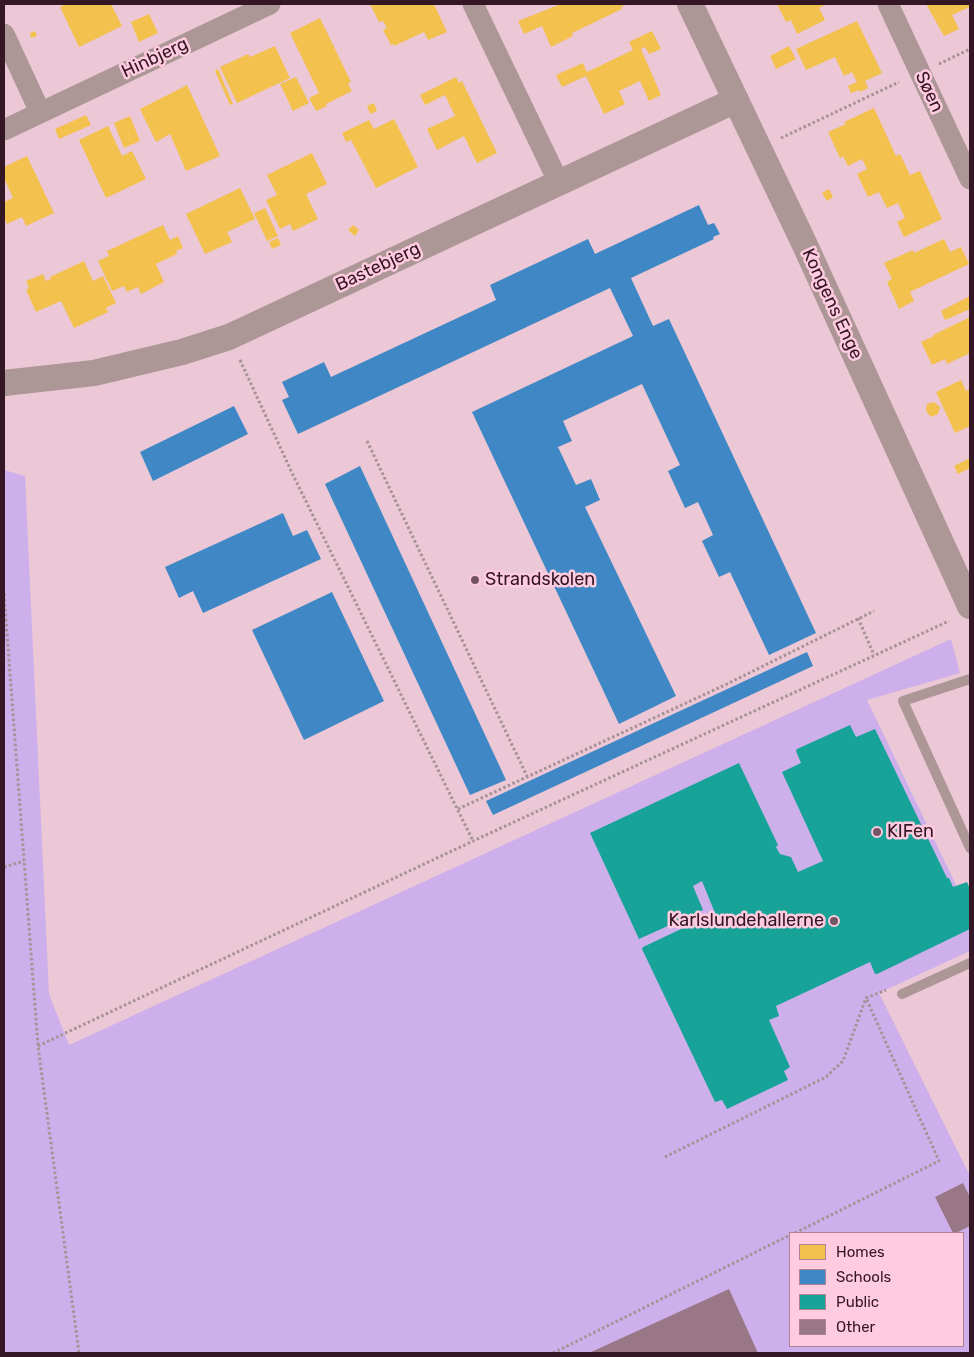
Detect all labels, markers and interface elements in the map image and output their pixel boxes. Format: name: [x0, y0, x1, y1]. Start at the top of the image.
street label: Hinbjerg: [118, 33, 192, 83]
street label: Søen: [910, 68, 948, 116]
street label: Bastebjerg: [332, 238, 424, 296]
street label: Kongens Enge: [797, 245, 867, 363]
place label: Strandskolen: [485, 569, 595, 591]
marker: Strandskolen: [469, 574, 481, 586]
place label: KIFen: [887, 821, 934, 843]
marker: KIFen: [871, 826, 883, 838]
place label: Karlslundehallerne: [669, 910, 824, 932]
marker: Karlslundehallerne: [828, 915, 840, 927]
legend: [789, 1232, 964, 1347]
text: Homes: [836, 1243, 885, 1261]
text: Schools: [836, 1268, 891, 1286]
text: Public: [836, 1293, 879, 1311]
text: Other: [836, 1318, 875, 1336]

